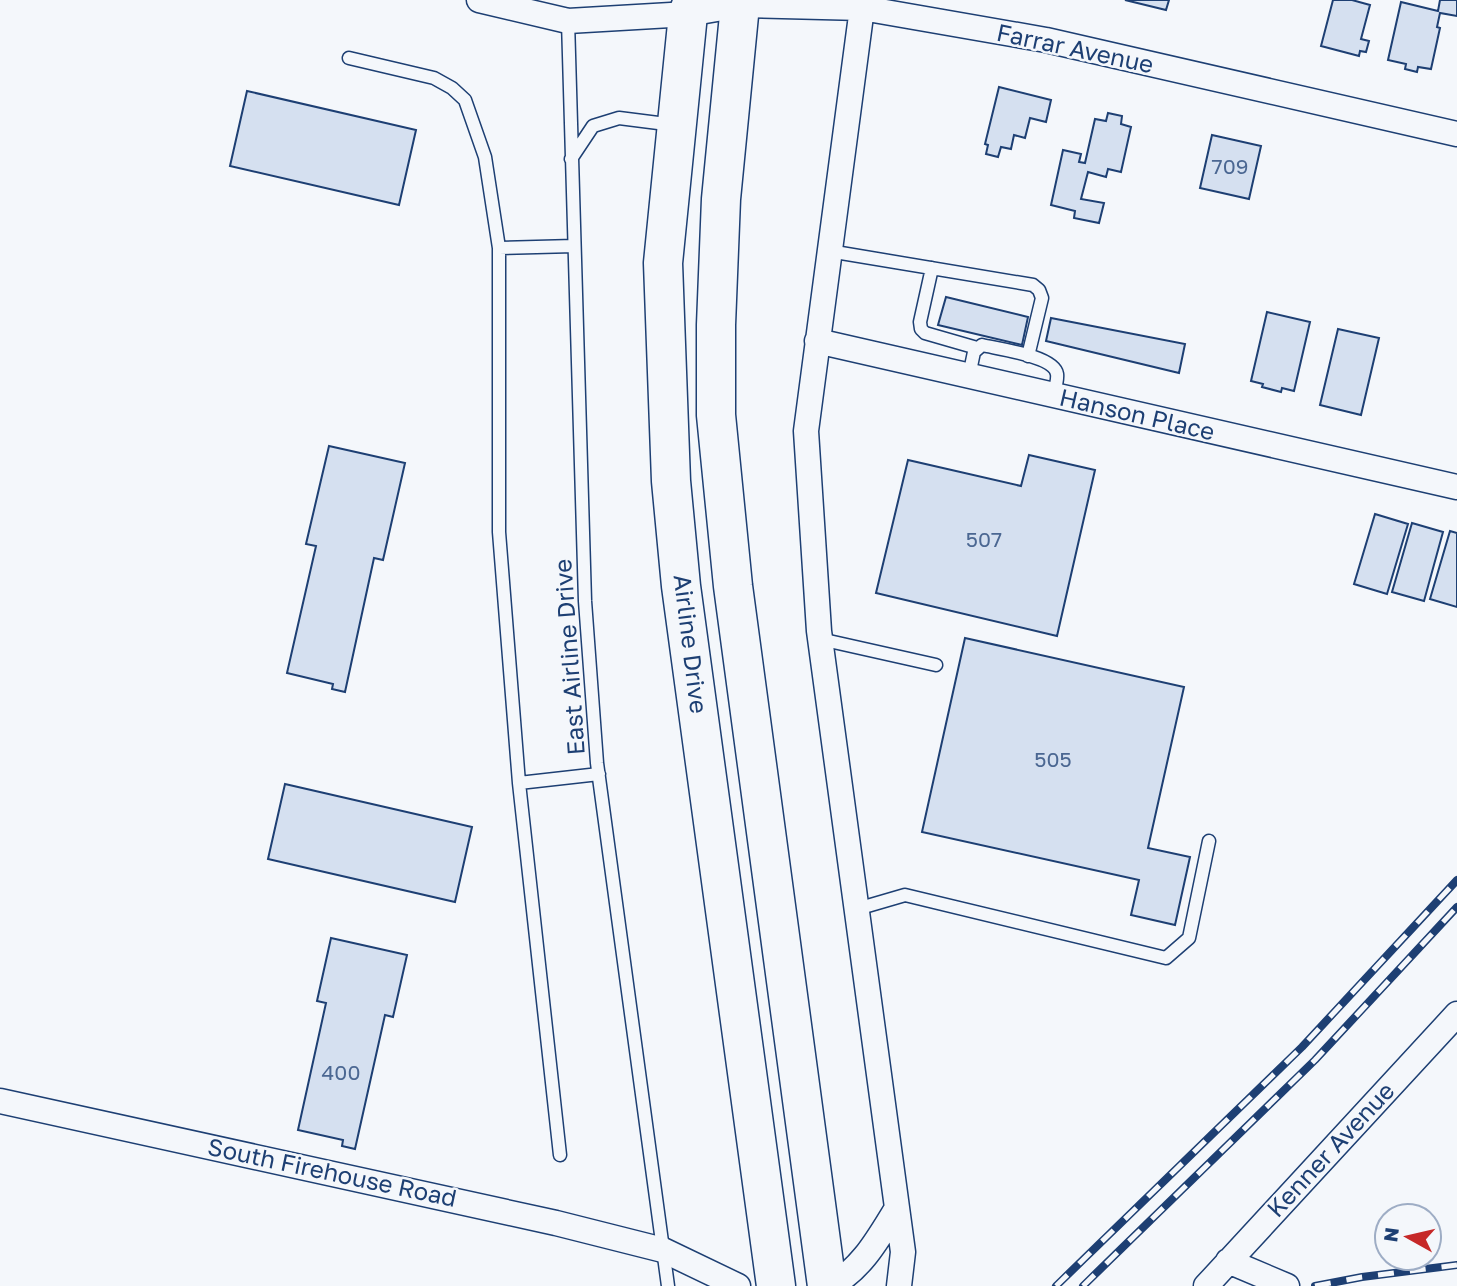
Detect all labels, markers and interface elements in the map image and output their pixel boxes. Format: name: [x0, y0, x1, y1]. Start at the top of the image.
street label: Farrar Avenue: [994, 17, 1156, 78]
house number: 709: [1212, 153, 1248, 179]
street label: Hanson Place: [1057, 382, 1218, 445]
house number: 507: [966, 526, 1002, 552]
street label: East Airline Drive: [547, 558, 590, 756]
street label: Airline Drive: [669, 573, 714, 715]
house number: 505: [1034, 746, 1072, 772]
house number: 400: [322, 1059, 360, 1085]
street label: Kenner Avenue: [1260, 1076, 1400, 1222]
street label: South Firehouse Road: [205, 1131, 459, 1212]
north arrow: [1373, 1202, 1443, 1272]
text: N: [1378, 1226, 1403, 1243]

